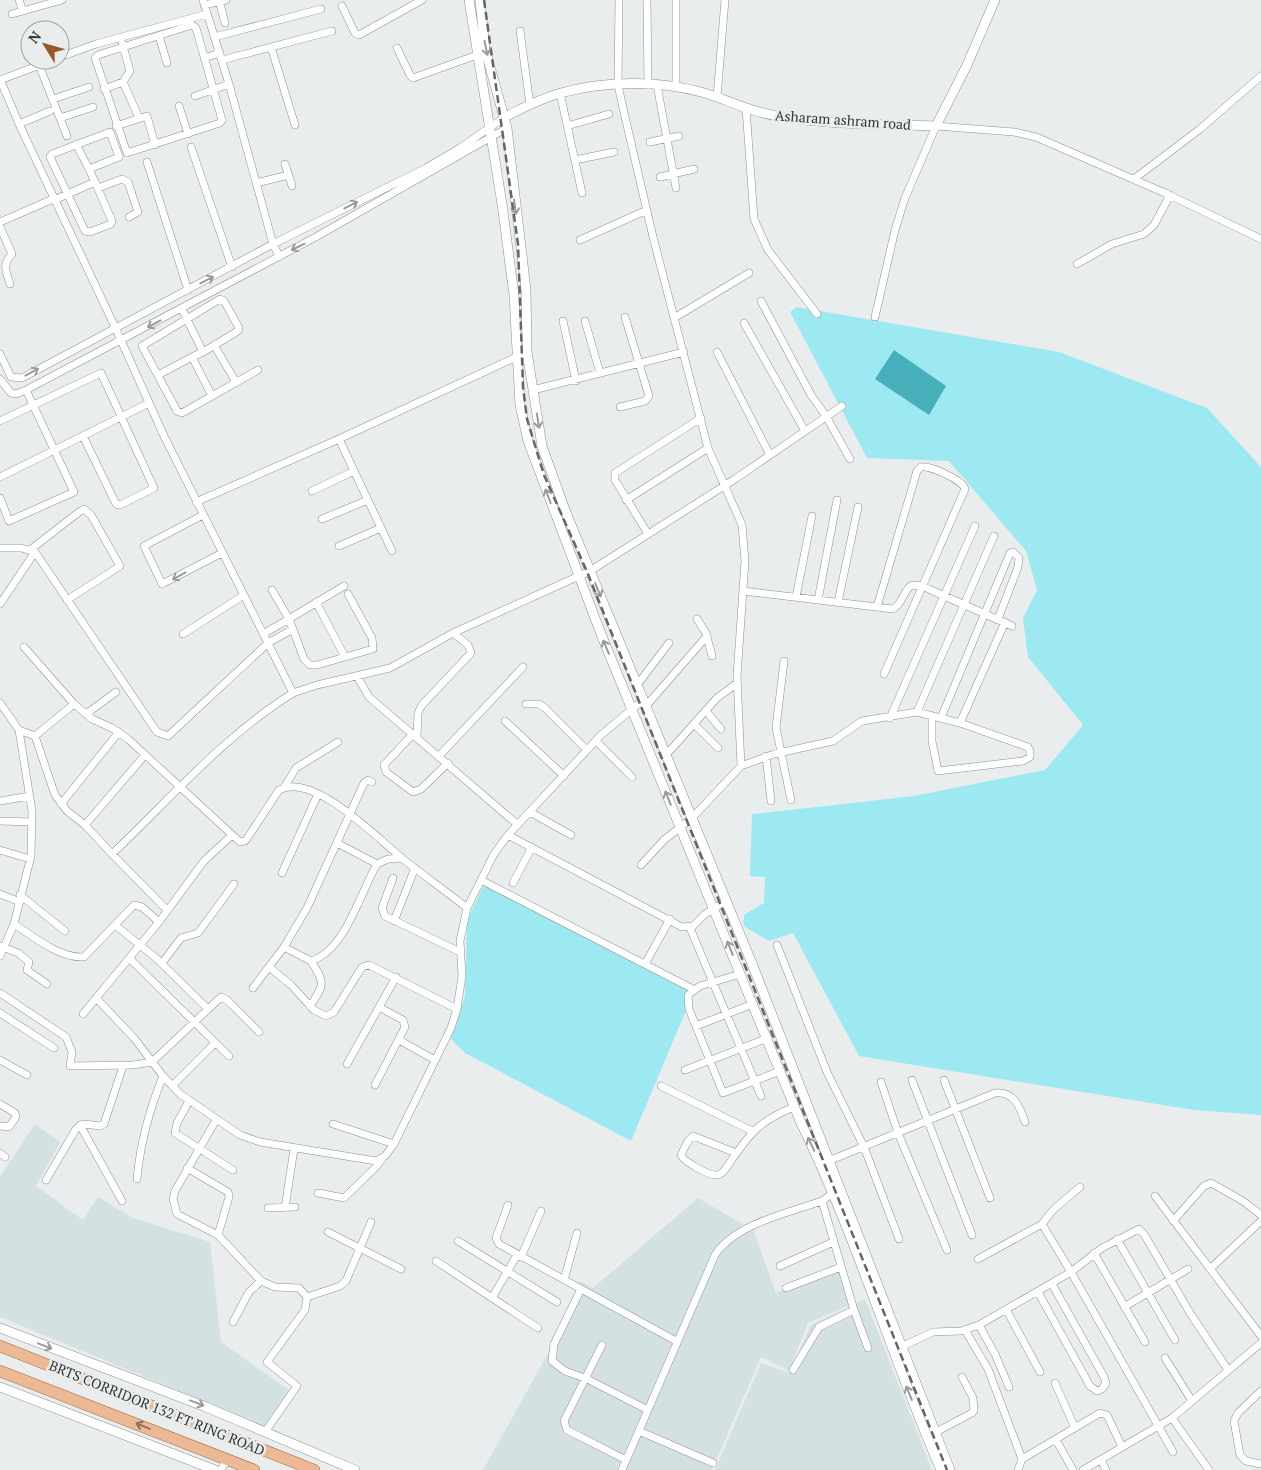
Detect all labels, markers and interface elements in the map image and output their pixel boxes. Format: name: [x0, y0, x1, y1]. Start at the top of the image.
north arrow: [20, 20, 70, 70]
text: N: [23, 27, 45, 47]
one-way arrow: [482, 40, 491, 56]
street label: Asharam ashram road: [774, 105, 912, 134]
one-way arrow: [511, 199, 521, 215]
one-way arrow: [343, 200, 358, 209]
one-way arrow: [290, 242, 305, 252]
one-way arrow: [199, 275, 214, 284]
one-way arrow: [147, 319, 162, 329]
one-way arrow: [24, 367, 39, 376]
one-way arrow: [533, 413, 543, 429]
one-way arrow: [542, 489, 552, 504]
one-way arrow: [172, 571, 187, 581]
one-way arrow: [593, 582, 603, 597]
one-way arrow: [601, 640, 610, 655]
one-way arrow: [663, 791, 673, 806]
one-way arrow: [725, 941, 734, 956]
one-way arrow: [806, 1137, 815, 1152]
one-way arrow: [37, 1342, 53, 1351]
street label: BRTS CORRIDOR 132 FT RING ROAD: [47, 1355, 268, 1460]
one-way arrow: [904, 1385, 913, 1401]
one-way arrow: [190, 1400, 205, 1409]
one-way arrow: [136, 1421, 152, 1430]

